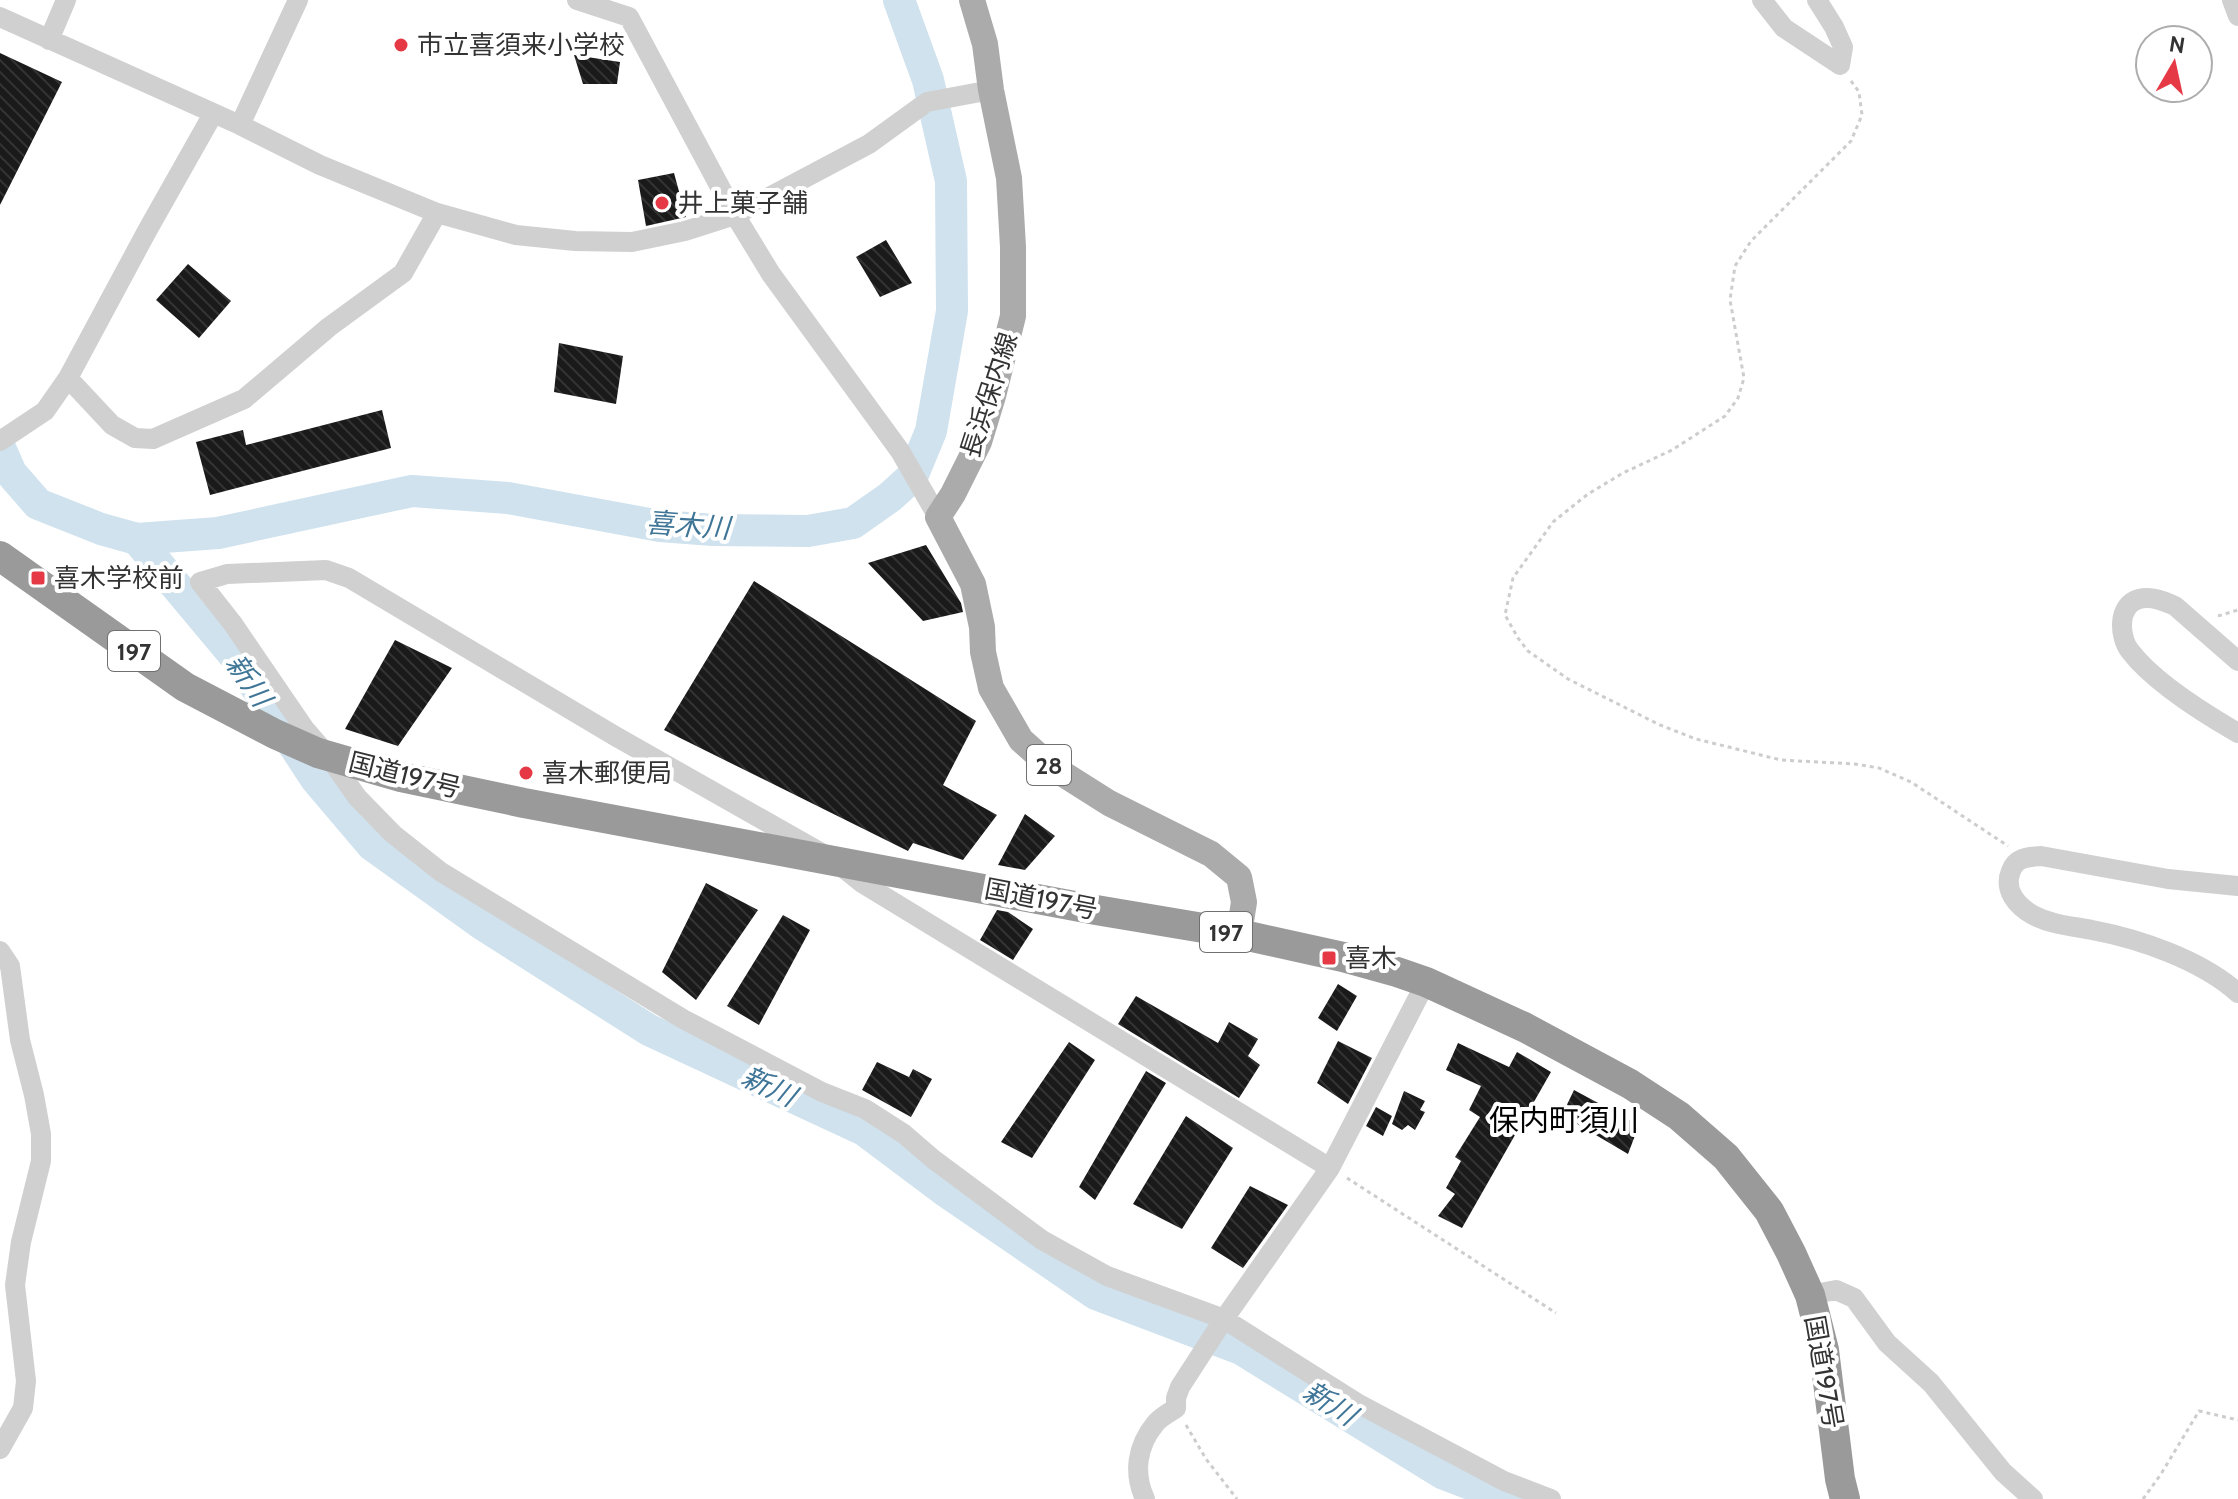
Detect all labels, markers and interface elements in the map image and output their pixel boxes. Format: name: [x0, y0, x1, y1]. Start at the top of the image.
north arrow: [2134, 24, 2214, 104]
place label: 市立喜須来小学校: [417, 29, 625, 61]
text: N: [2167, 30, 2187, 59]
marker: 市立喜須来小学校: [392, 36, 410, 54]
place label: 井上菓子舗: [678, 187, 808, 219]
marker: 井上菓子舗: [653, 194, 671, 212]
street label: 長浜保内線: [954, 328, 1024, 462]
water label: 喜木川: [645, 505, 734, 545]
place label: 喜木学校前: [54, 562, 184, 594]
marker: 喜木学校前: [29, 569, 47, 587]
road number: 197: [108, 631, 160, 671]
water label: 新川: [219, 647, 281, 715]
road number: 28: [1027, 745, 1071, 785]
street label: 国道197号: [346, 746, 464, 804]
place label: 喜木郵便局: [542, 757, 672, 789]
marker: 喜木郵便局: [517, 764, 535, 782]
street label: 国道197号: [982, 872, 1100, 926]
road number: 197: [1200, 912, 1252, 952]
place label: 喜木: [1345, 942, 1397, 974]
marker: 喜木: [1320, 949, 1338, 967]
water label: 新川: [736, 1059, 804, 1115]
district label: 保内町須川: [1489, 1102, 1639, 1139]
street label: 国道197号: [1798, 1313, 1850, 1431]
water label: 新川: [1297, 1374, 1365, 1434]

